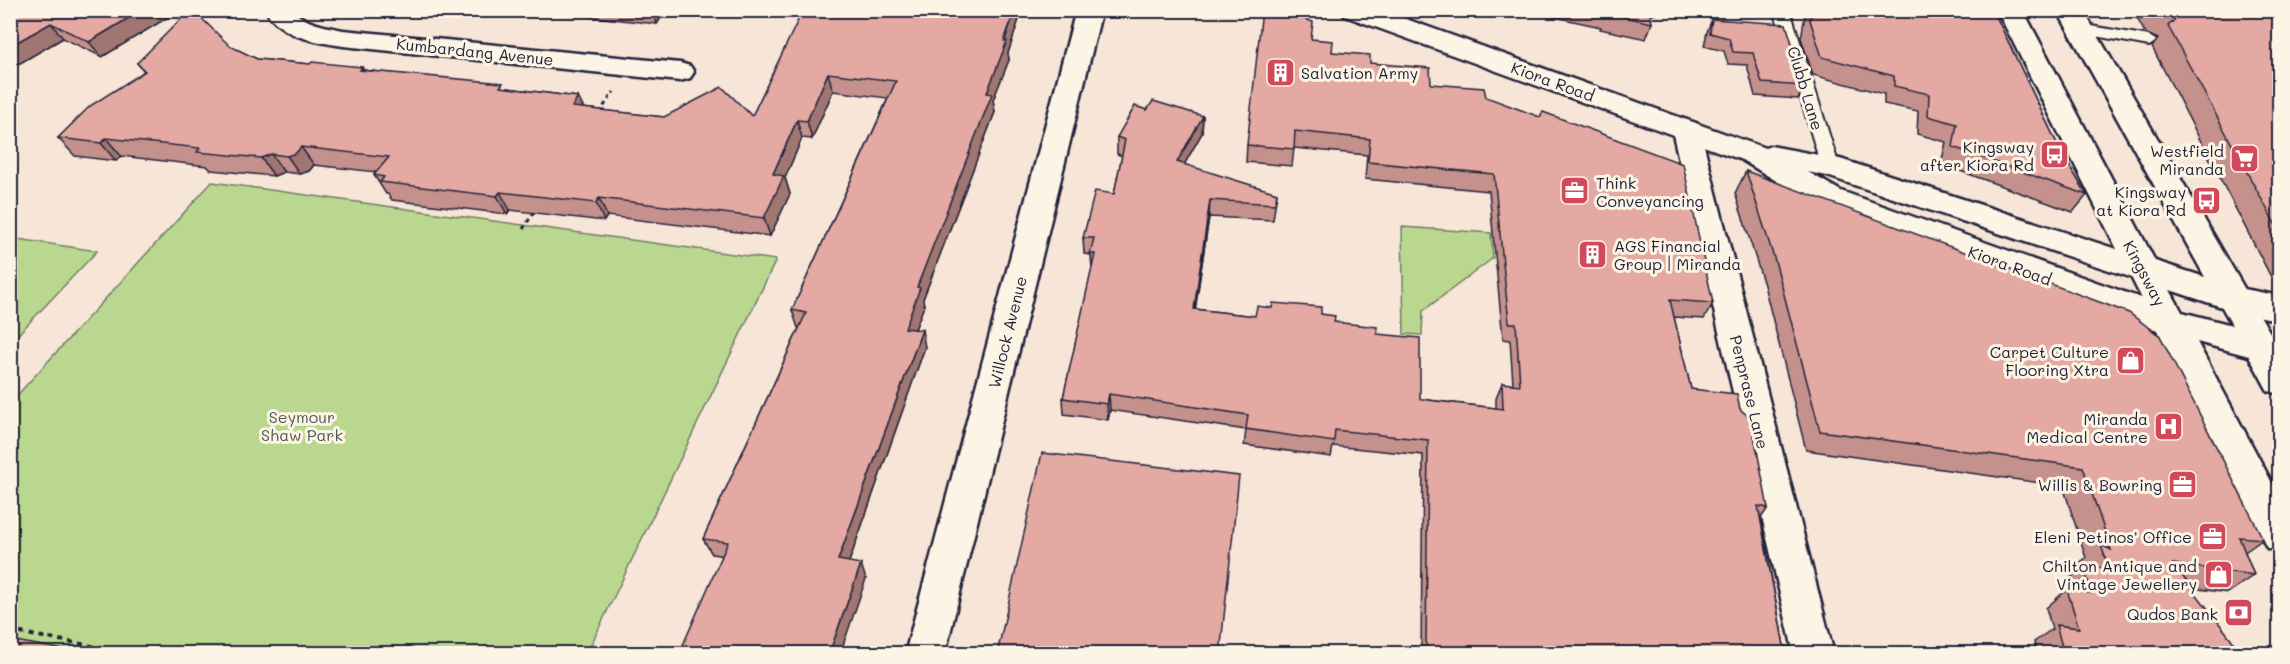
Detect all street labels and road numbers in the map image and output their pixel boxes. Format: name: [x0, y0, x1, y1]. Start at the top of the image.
street label: Kumbardang Avenue: [395, 32, 555, 70]
street label: Clubb Lane: [1783, 43, 1829, 133]
street label: Kiora Road: [1508, 56, 1598, 106]
street label: Kingsway: [2119, 237, 2171, 309]
street label: Kiora Road: [1965, 240, 2055, 290]
street label: Willock Avenue: [983, 274, 1031, 390]
street label: Penprase Lane: [1726, 333, 1774, 451]

